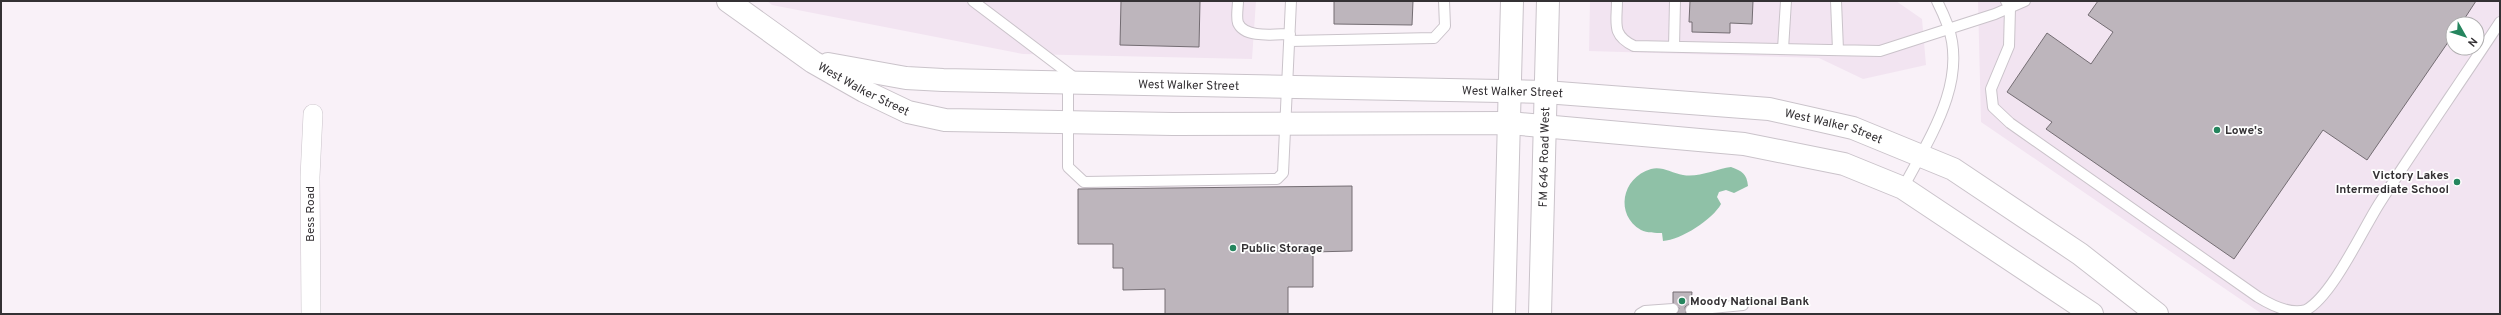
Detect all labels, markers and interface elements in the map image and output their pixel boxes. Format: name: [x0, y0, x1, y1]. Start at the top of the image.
north arrow: [2445, 16, 2485, 56]
text: N: [2464, 34, 2480, 49]
street label: West Walker Street: [814, 59, 912, 120]
street label: West Walker Street: [1138, 77, 1239, 95]
street label: West Walker Street: [1462, 83, 1564, 102]
street label: West Walker Street: [1783, 106, 1885, 148]
street label: FM 646 Road West: [1536, 107, 1554, 208]
place label: Lowe's: [2225, 123, 2263, 139]
marker: Lowe's: [2212, 125, 2222, 135]
place label: Victory Lakes Intermediate School: [2336, 168, 2449, 198]
marker: Victory Lakes Intermediate School: [2452, 177, 2462, 187]
street label: Bess Road: [303, 186, 319, 242]
place label: Public Storage: [1241, 241, 1323, 257]
marker: Public Storage: [1228, 243, 1238, 253]
place label: Moody National Bank: [1690, 294, 1809, 310]
marker: Moody National Bank: [1677, 296, 1687, 306]

